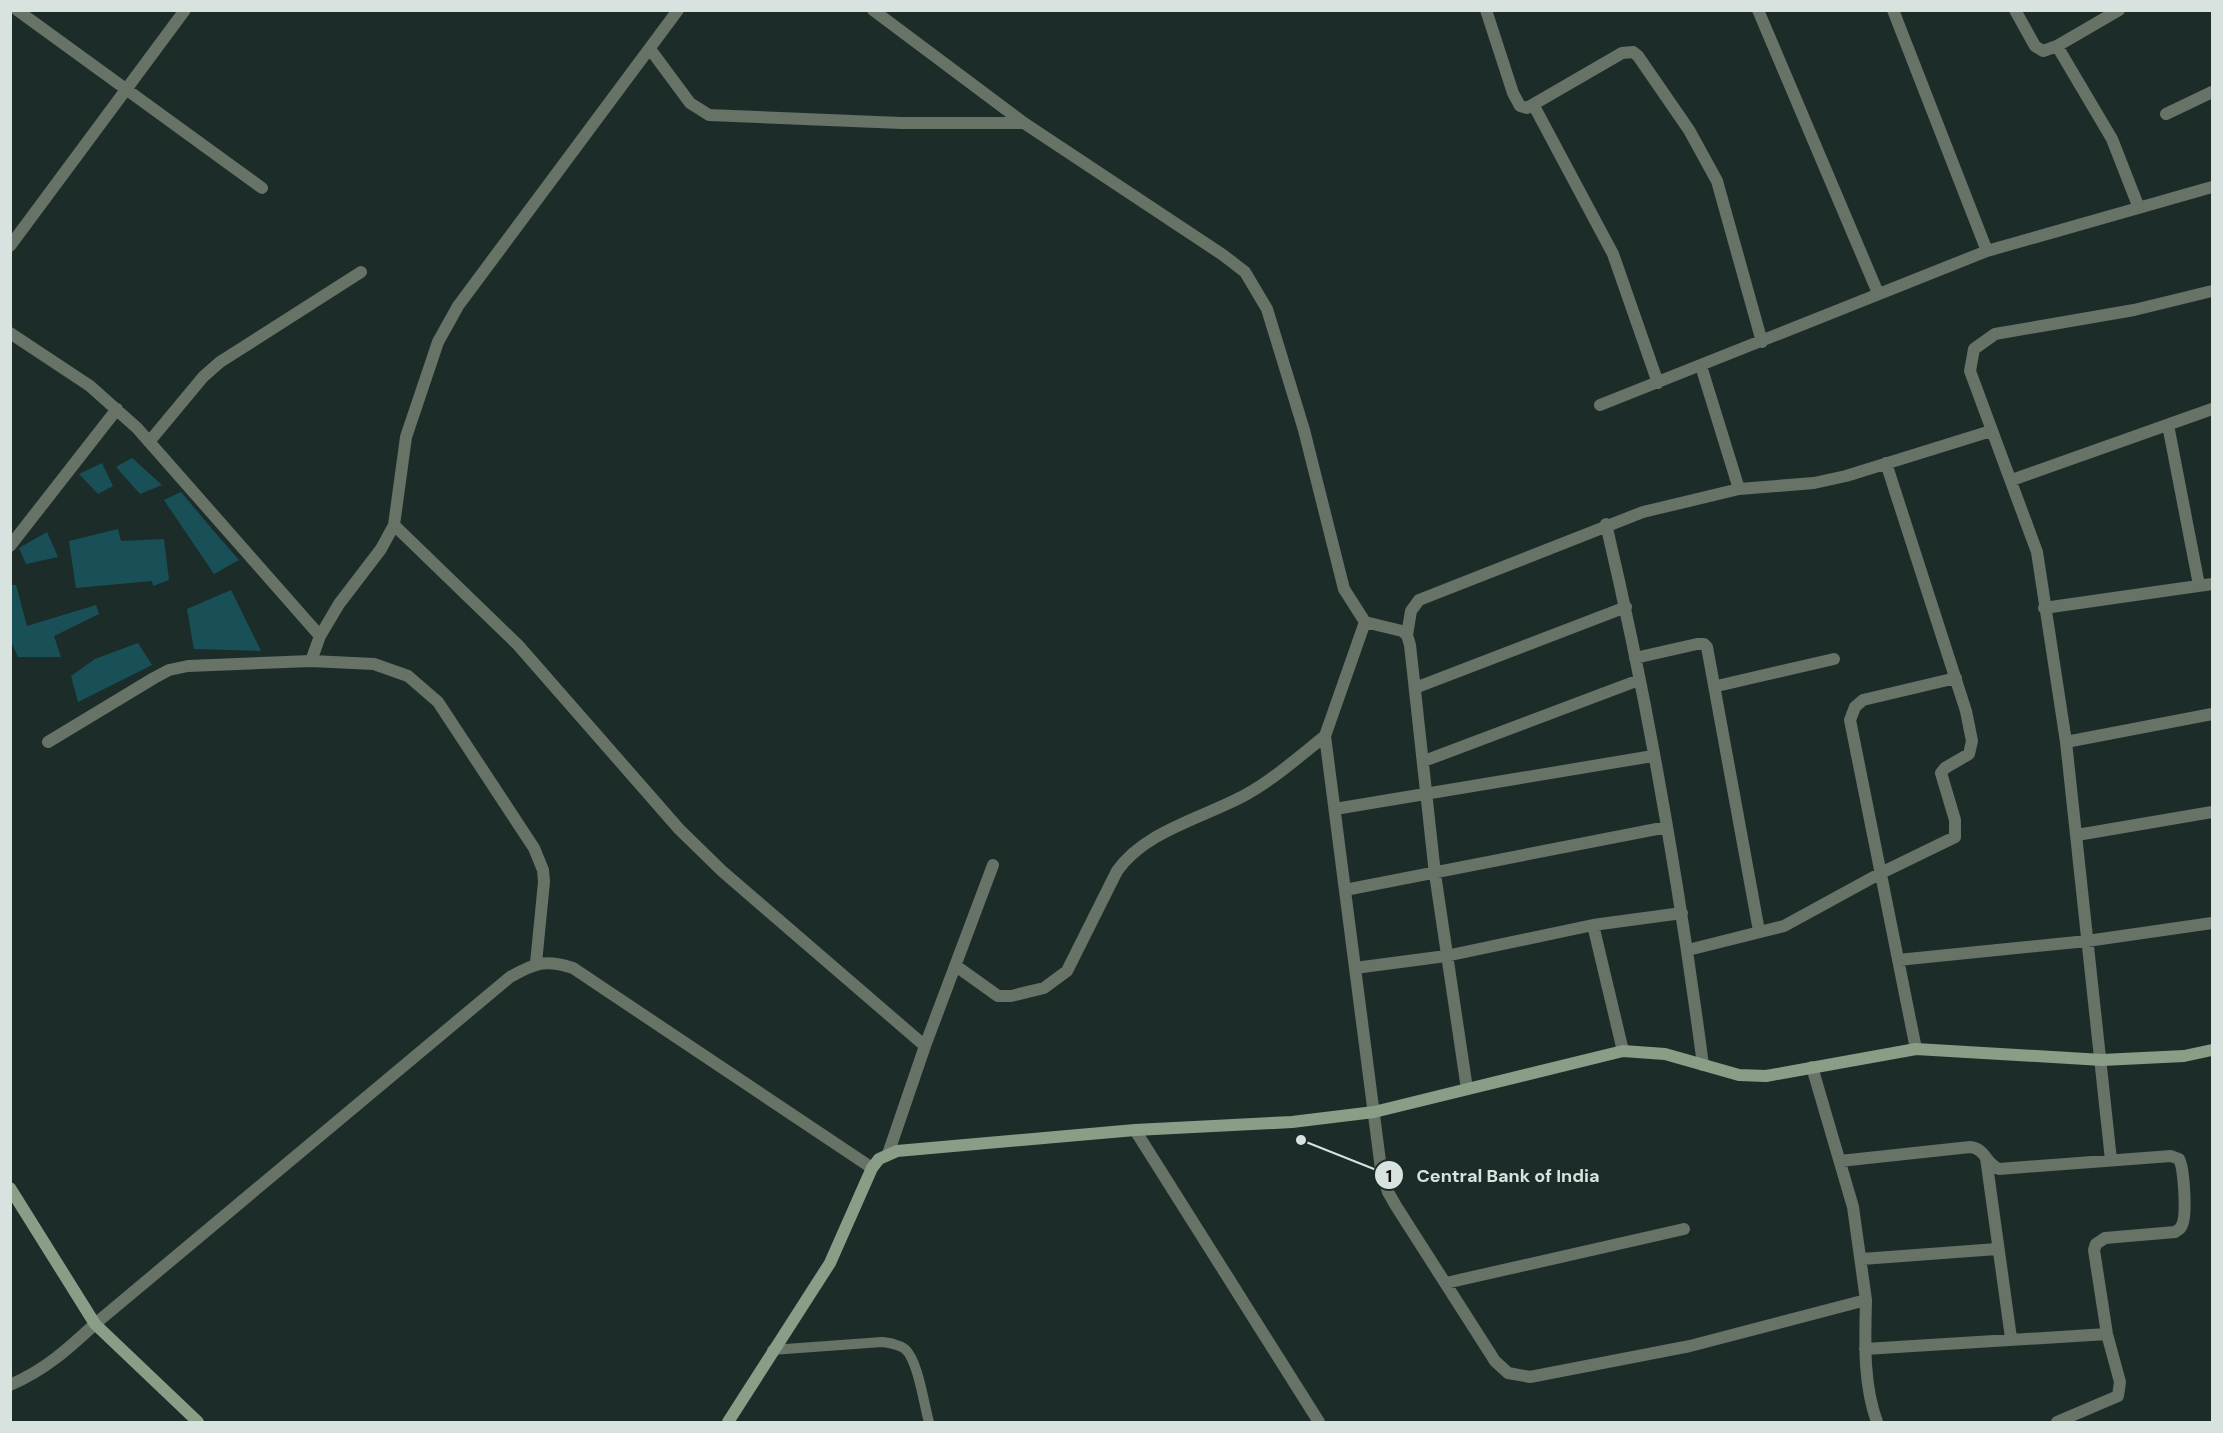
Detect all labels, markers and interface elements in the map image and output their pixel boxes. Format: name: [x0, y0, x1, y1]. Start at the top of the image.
callout: Central Bank of India: [1374, 1157, 1611, 1193]
text: 1: [1386, 1164, 1392, 1188]
text: Central Bank of India: [1417, 1164, 1599, 1188]

